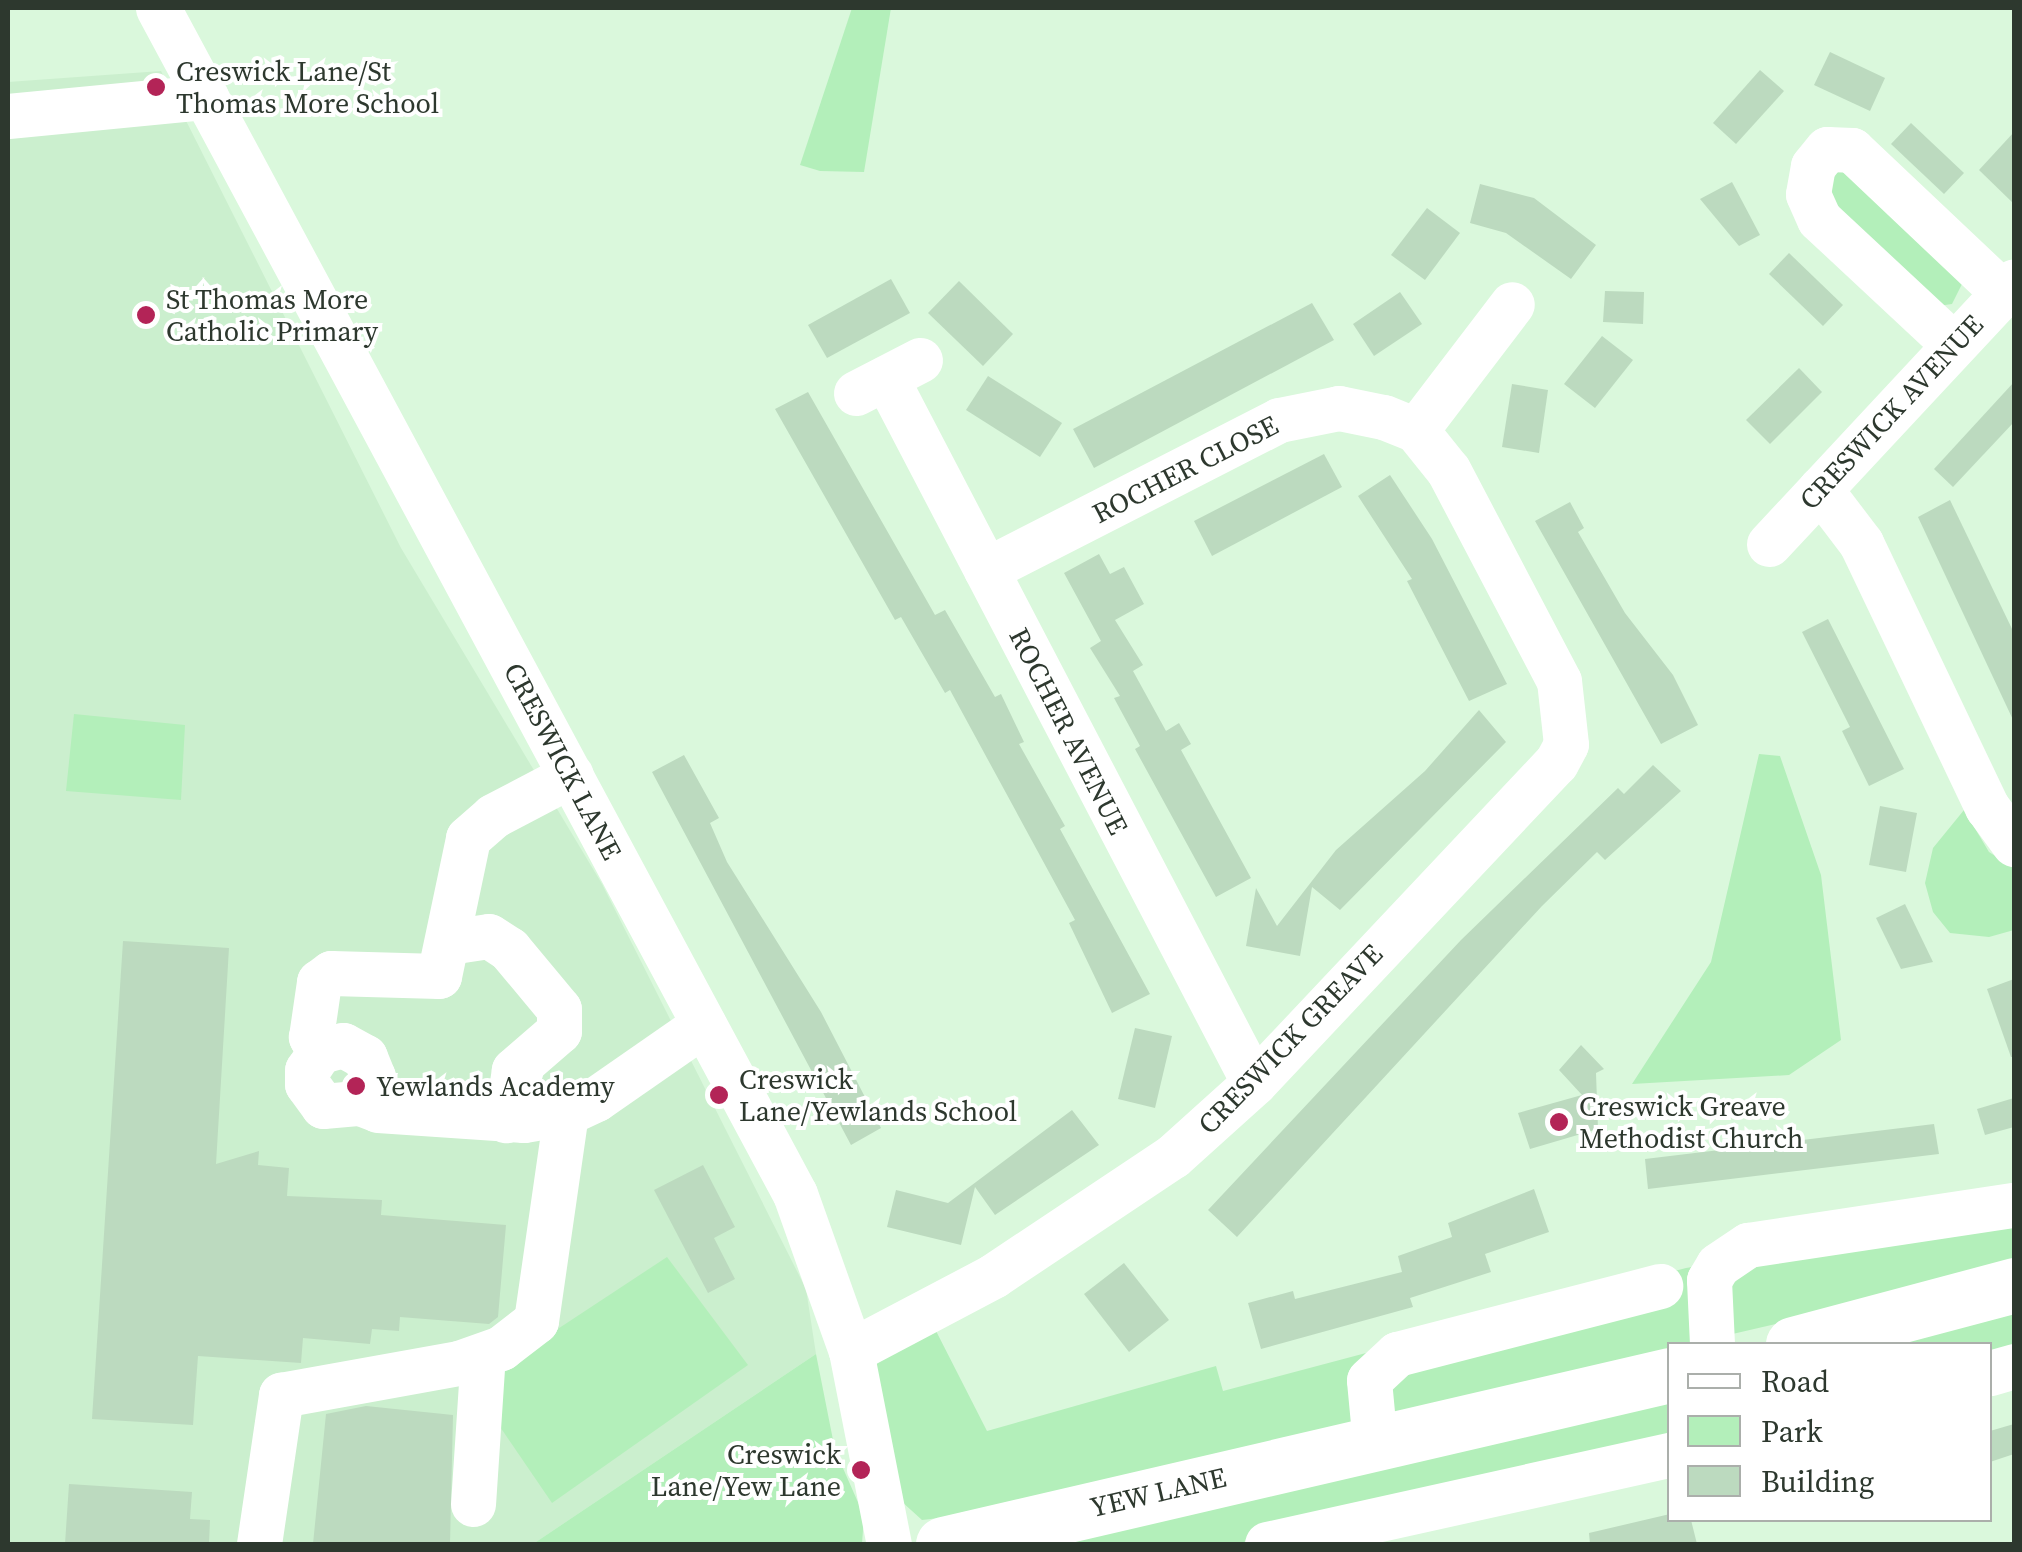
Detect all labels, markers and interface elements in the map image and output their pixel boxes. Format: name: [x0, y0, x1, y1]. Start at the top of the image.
place label: Creswick Lane/St Thomas More School: [176, 54, 439, 120]
marker: Creswick Lane/St Thomas More School: [145, 76, 167, 98]
place label: St Thomas More Catholic Primary: [166, 282, 378, 348]
marker: St Thomas More Catholic Primary: [135, 304, 157, 326]
street label: CRESWICK AVENUE: [1792, 308, 1990, 516]
street label: ROCHER CLOSE: [1087, 408, 1283, 530]
street label: ROCHER AVENUE: [1002, 622, 1136, 840]
street label: CRESWICK LANE: [497, 657, 629, 865]
street label: CRESWICK GREAVE: [1191, 937, 1389, 1141]
place label: Creswick Lane/Yewlands School: [739, 1062, 1017, 1128]
place label: Yewlands Academy: [376, 1069, 615, 1103]
marker: Yewlands Academy: [345, 1075, 367, 1097]
marker: Creswick Lane/Yewlands School: [708, 1084, 730, 1106]
place label: Creswick Greave Methodist Church: [1579, 1089, 1804, 1155]
marker: Creswick Greave Methodist Church: [1548, 1111, 1570, 1133]
legend: [1667, 1342, 1992, 1522]
text: Road: [1761, 1361, 1829, 1402]
text: Park: [1761, 1411, 1823, 1452]
place label: Creswick Lane/Yew Lane: [651, 1437, 841, 1503]
marker: Creswick Lane/Yew Lane: [850, 1459, 872, 1481]
street label: YEW LANE: [1086, 1460, 1230, 1524]
text: Building: [1761, 1461, 1874, 1502]

